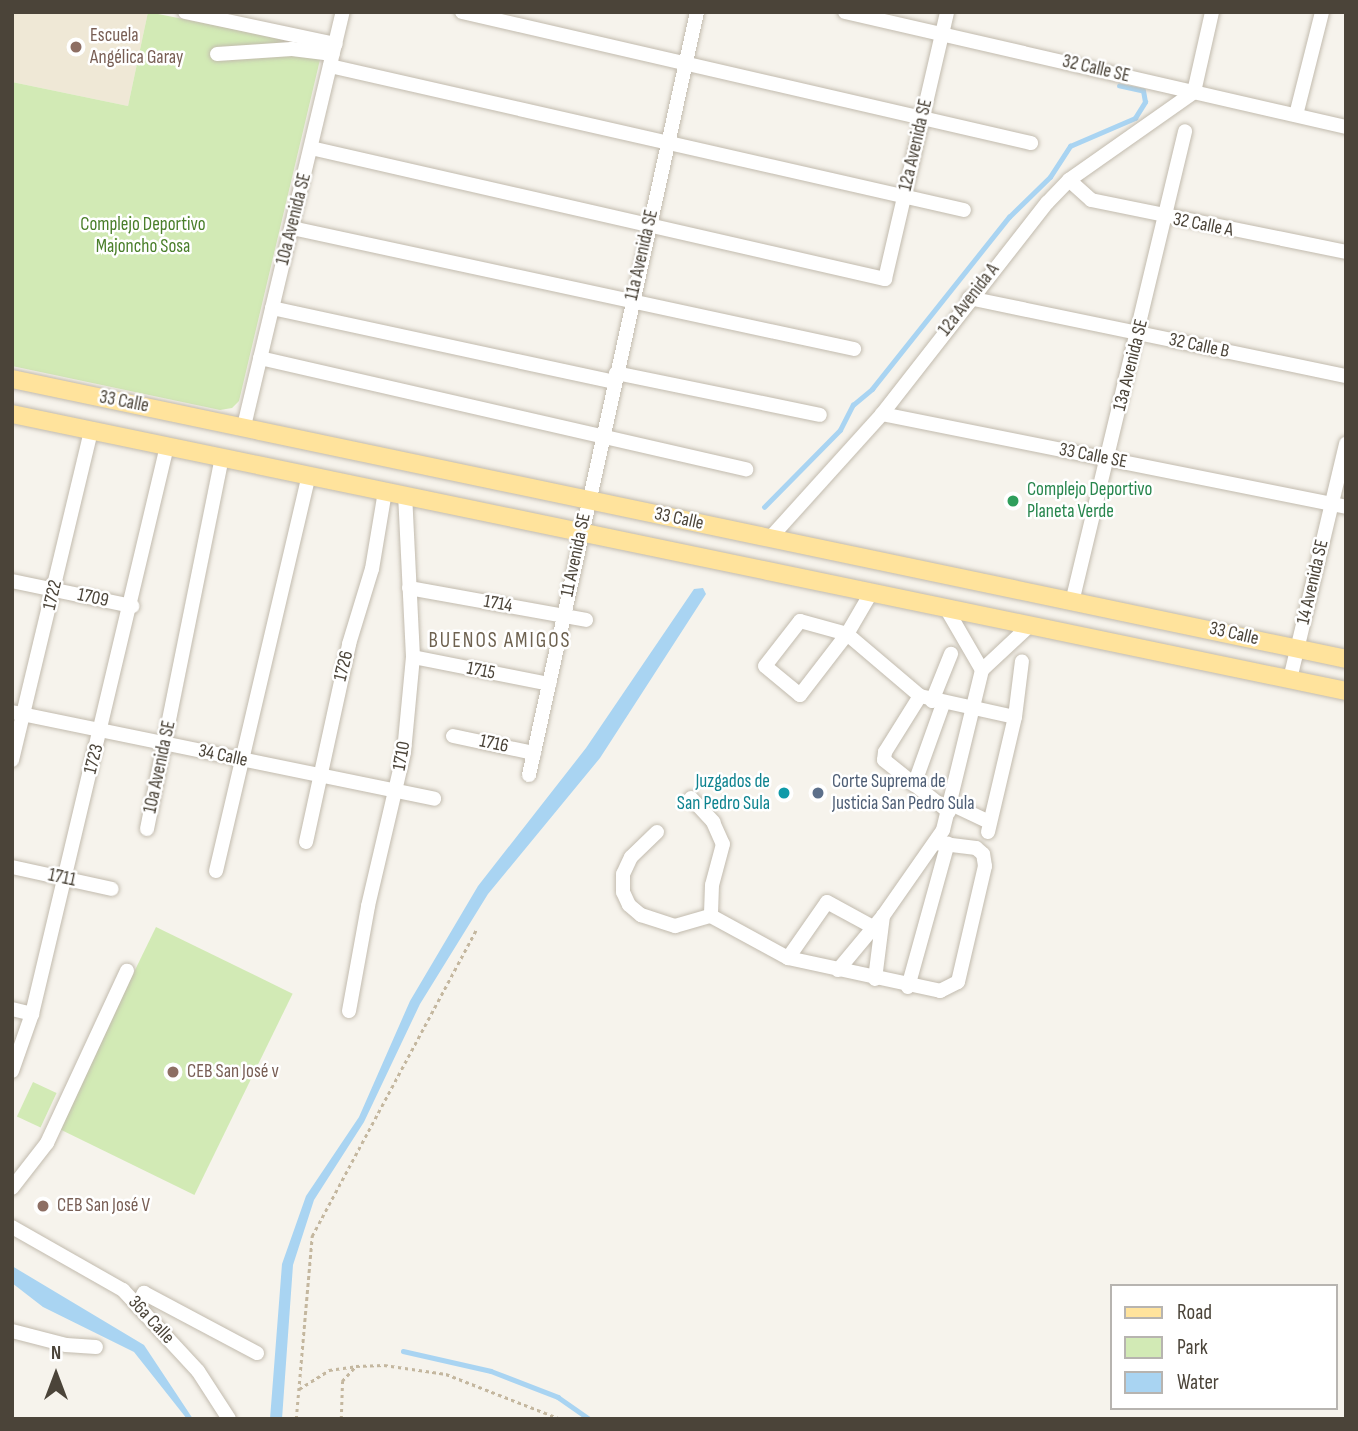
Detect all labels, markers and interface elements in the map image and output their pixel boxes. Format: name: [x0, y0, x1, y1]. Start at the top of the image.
place label: Escuela Angélica Garay: [90, 25, 183, 69]
marker: Escuela Angélica Garay: [68, 39, 84, 55]
street label: 32 Calle SE: [1060, 50, 1132, 88]
street label: 12a Avenida SE: [894, 97, 938, 193]
street label: 10a Avenida SE: [272, 171, 316, 267]
street label: 11a Avenida SE: [620, 207, 664, 303]
street label: 32 Calle A: [1171, 208, 1235, 242]
park label: Complejo Deportivo Majoncho Sosa: [80, 214, 206, 258]
street label: 12a Avenida A: [934, 259, 1004, 341]
street label: 13a Avenida SE: [1109, 317, 1153, 413]
street label: 32 Calle B: [1167, 328, 1231, 364]
street label: 33 Calle: [97, 386, 151, 418]
street label: 33 Calle SE: [1057, 438, 1129, 474]
place label: Complejo Deportivo Planeta Verde: [1027, 479, 1152, 523]
marker: Complejo Deportivo Planeta Verde: [1005, 493, 1021, 509]
street label: 33 Calle: [652, 503, 706, 535]
street label: 11 Avenida SE: [556, 511, 596, 599]
street label: 14 Avenida SE: [1292, 537, 1334, 627]
street label: 1722: [39, 578, 67, 612]
street label: 1709: [75, 584, 111, 612]
street label: 1714: [482, 590, 514, 618]
street label: 33 Calle: [1207, 617, 1261, 651]
district label: BUENOS AMIGOS: [430, 628, 570, 654]
street label: 1726: [329, 649, 359, 683]
street label: 1715: [465, 657, 497, 685]
street label: 10a Avenida SE: [139, 719, 181, 815]
street label: 1716: [477, 730, 511, 758]
street label: 34 Calle: [196, 740, 250, 772]
street label: 1710: [388, 740, 416, 772]
street label: 1723: [79, 742, 109, 776]
place label: Juzgados de San Pedro Sula: [677, 771, 770, 815]
place label: Corte Suprema de Justicia San Pedro Sula: [832, 771, 975, 815]
marker: Juzgados de San Pedro Sula: [776, 785, 792, 801]
marker: Corte Suprema de Justicia San Pedro Sula: [810, 785, 826, 801]
street label: 1711: [46, 864, 78, 892]
place label: CEB San José v: [187, 1061, 279, 1083]
marker: CEB San José v: [165, 1064, 181, 1080]
place label: CEB San José V: [57, 1195, 150, 1217]
marker: CEB San José V: [35, 1198, 51, 1214]
legend: [1110, 1284, 1337, 1410]
street label: 36a Calle: [123, 1291, 179, 1349]
text: Road: [1177, 1300, 1212, 1325]
text: Park: [1177, 1335, 1208, 1360]
north arrow: [21, 1340, 91, 1410]
text: N: [51, 1342, 61, 1365]
text: Water: [1177, 1370, 1219, 1395]

